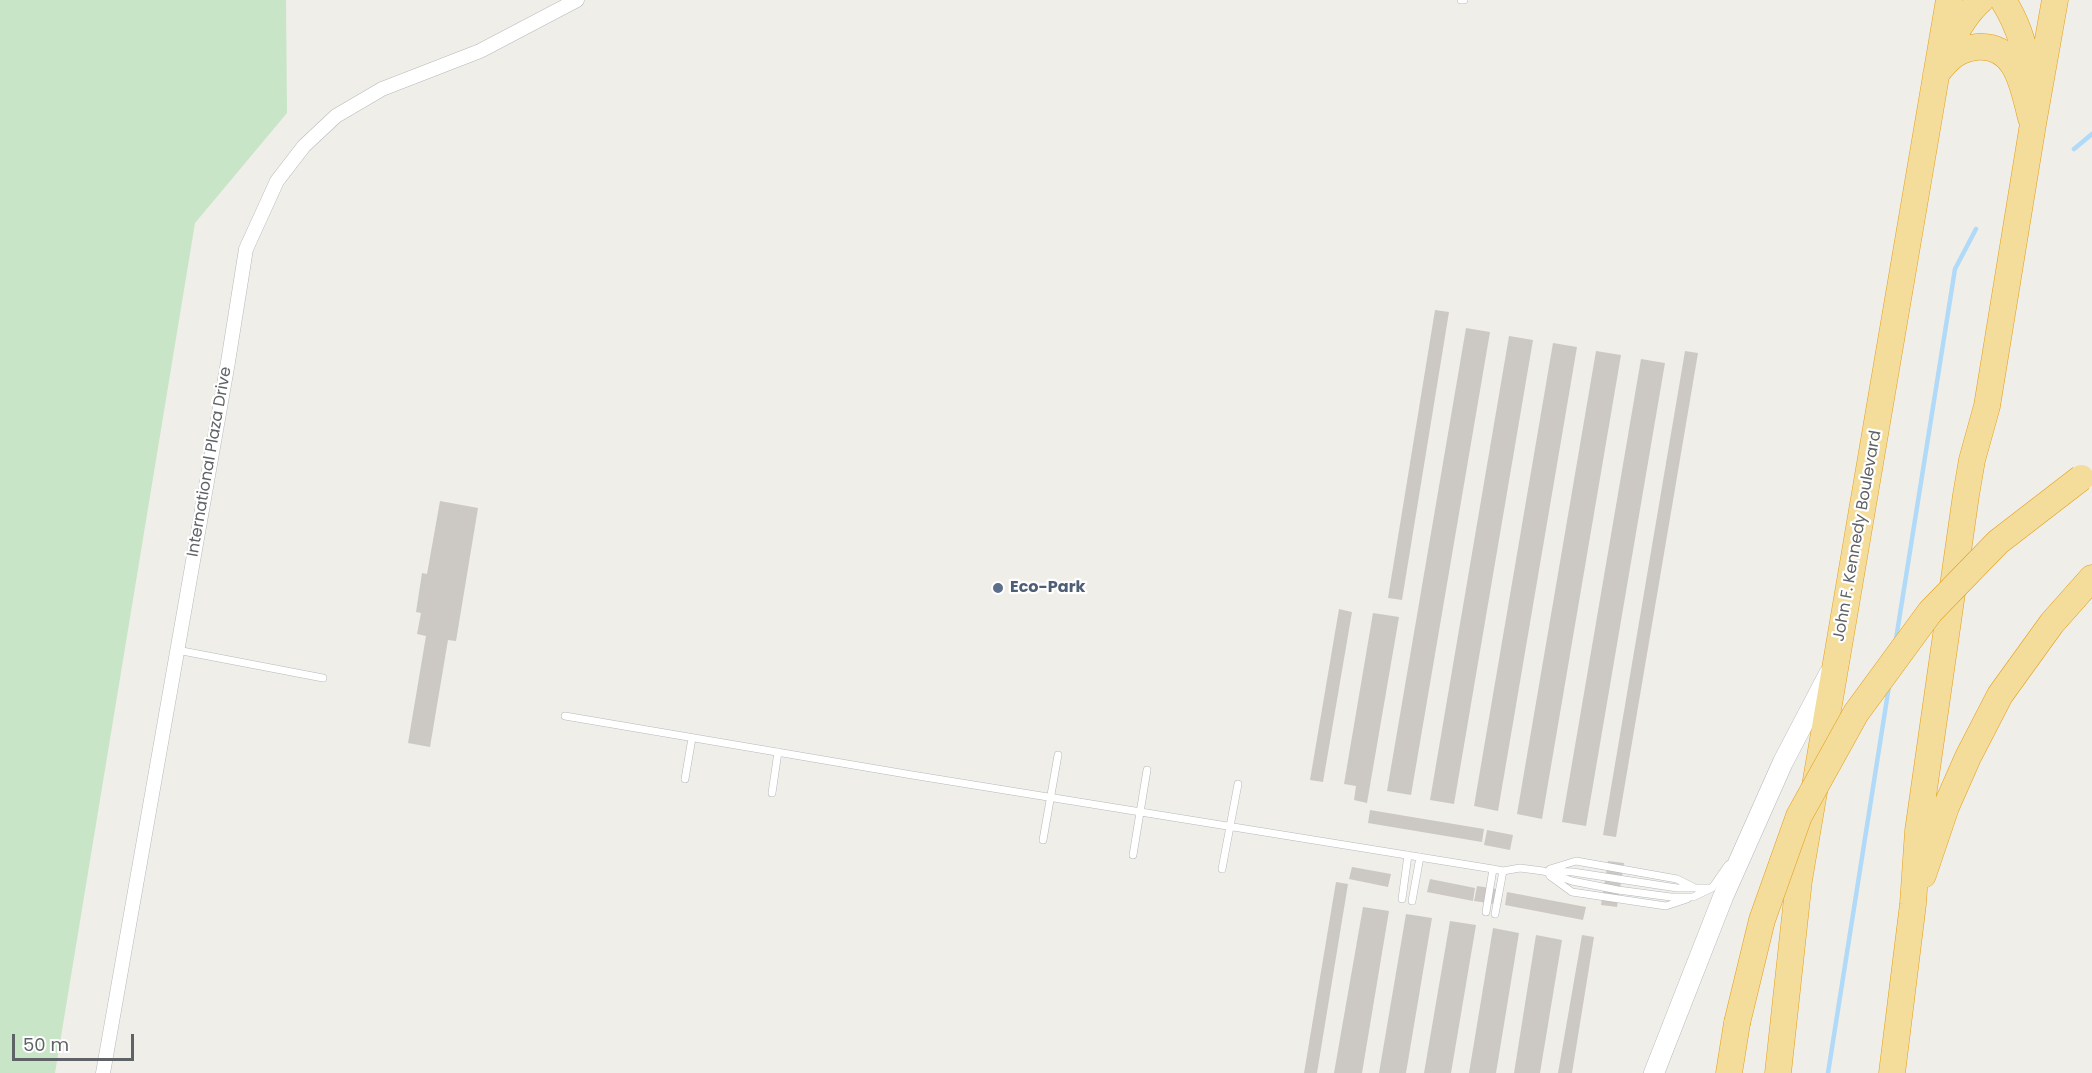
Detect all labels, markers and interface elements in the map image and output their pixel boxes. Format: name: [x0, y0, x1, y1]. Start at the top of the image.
street label: International Plaza Drive: [184, 365, 236, 559]
street label: John F. Kennedy Boulevard: [1830, 429, 1886, 643]
place label: Eco-Park: [1010, 578, 1085, 598]
marker: Eco-Park: [991, 581, 1005, 595]
scale bar: [15, 1022, 136, 1060]
text: 50 m: [23, 1032, 69, 1057]

